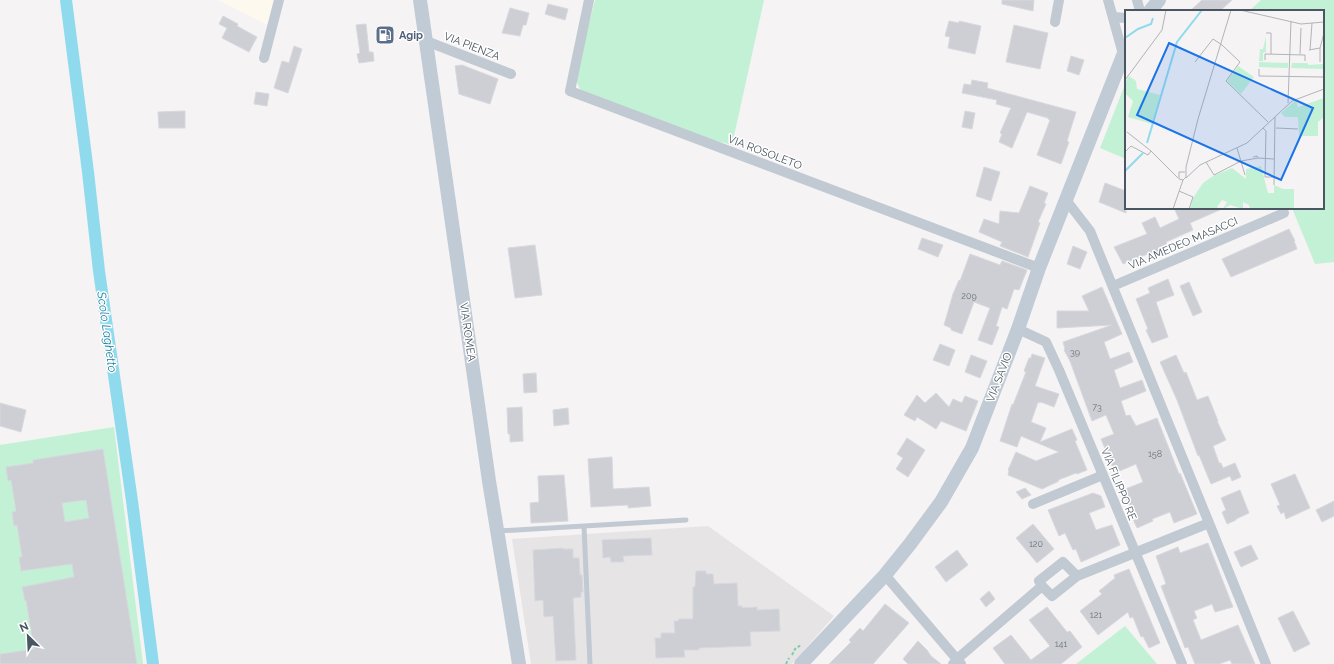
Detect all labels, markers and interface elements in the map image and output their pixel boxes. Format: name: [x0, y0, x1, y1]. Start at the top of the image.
inset map: [1125, 10, 1324, 209]
fuel station icon: Agip: [374, 24, 396, 46]
place label: Agip: [399, 29, 423, 42]
street label: VIA PIENZA: [442, 30, 502, 63]
street label: VIA ROSOLETO: [726, 132, 804, 173]
street label: VIA AMEDEO MASACCI: [1127, 215, 1240, 272]
water label: Scolo Laghetto: [94, 290, 120, 373]
house number: 209: [961, 291, 977, 301]
street label: VIA ROMEA: [457, 302, 478, 363]
house number: 39: [1070, 347, 1080, 357]
street label: VIA SAVIO: [984, 351, 1015, 404]
house number: 73: [1092, 402, 1102, 412]
street label: VIA FILIPPO RE: [1098, 446, 1139, 523]
house number: 158: [1148, 449, 1162, 459]
house number: 120: [1029, 539, 1044, 549]
house number: 121: [1090, 610, 1102, 620]
north arrow: [8, 616, 48, 656]
text: N: [18, 620, 31, 635]
house number: 141: [1055, 639, 1067, 649]

